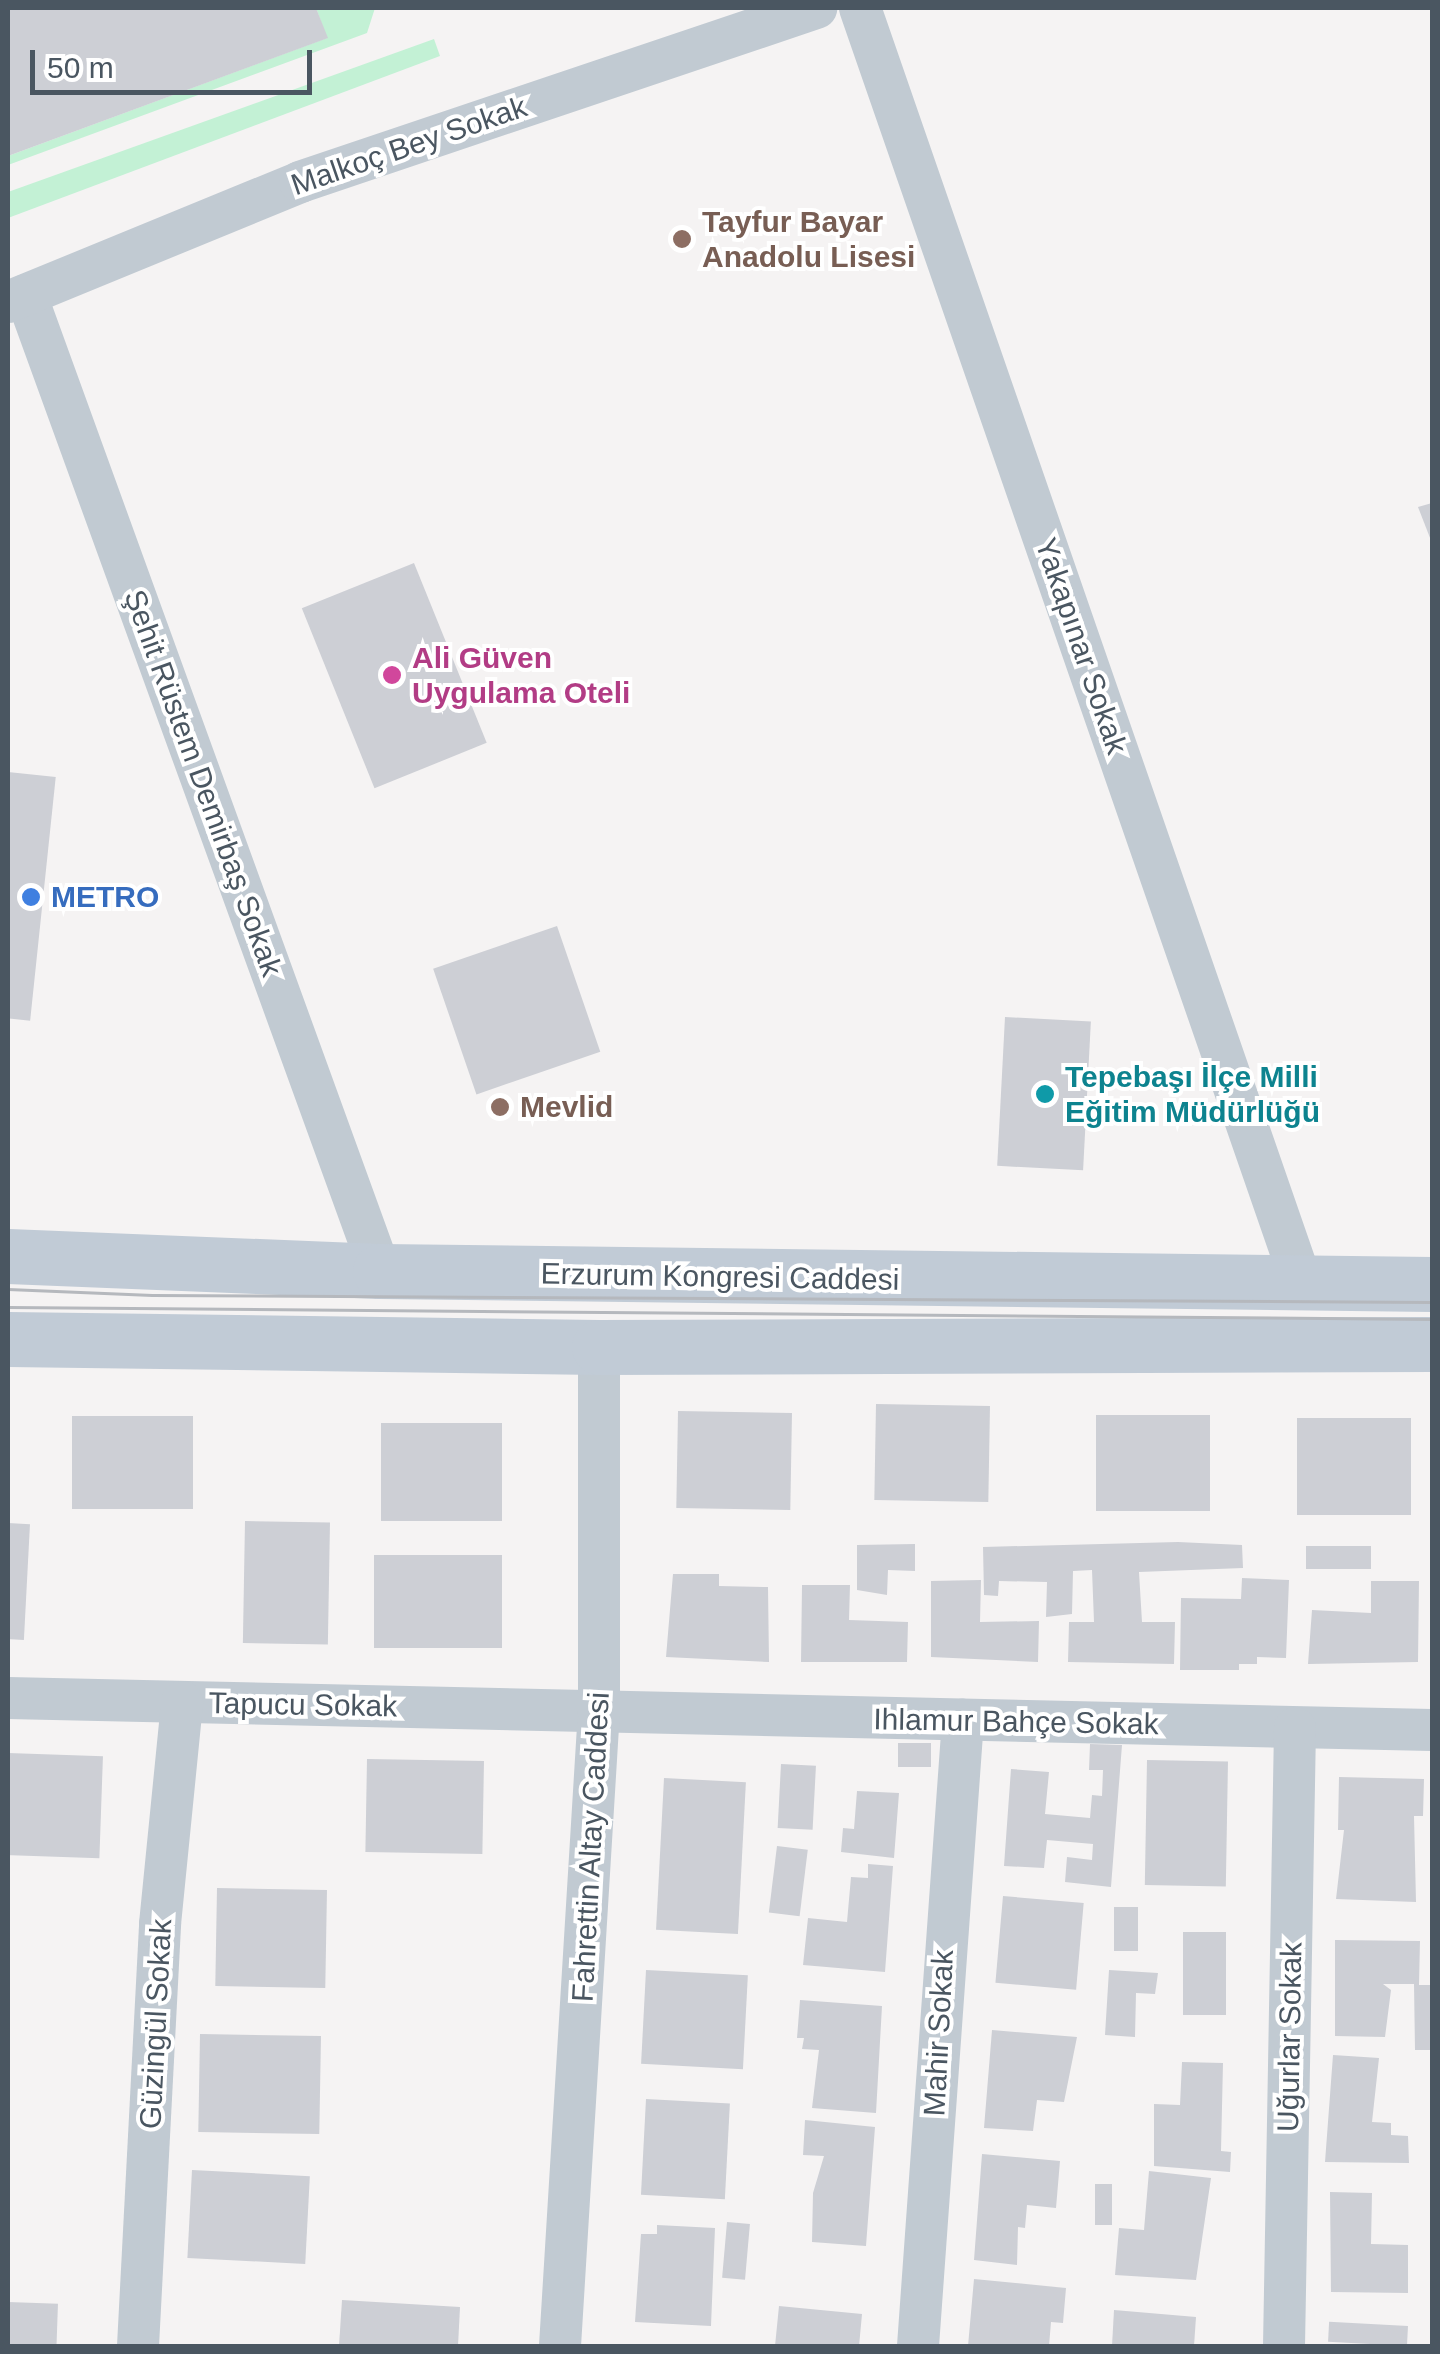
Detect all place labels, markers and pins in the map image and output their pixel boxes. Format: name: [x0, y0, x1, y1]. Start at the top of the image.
place label: Tayfur Bayar Anadolu Lisesi: [702, 204, 915, 274]
marker: Tayfur Bayar Anadolu Lisesi: [671, 228, 693, 250]
place label: Ali Güven Uygulama Oteli: [412, 640, 630, 710]
marker: Ali Güven Uygulama Oteli: [381, 664, 403, 686]
place label: METRO: [51, 879, 159, 915]
marker: METRO: [20, 886, 42, 908]
place label: Tepebaşı İlçe Milli Eğitim Müdürlüğü: [1065, 1059, 1320, 1130]
marker: Tepebaşı İlçe Milli Eğitim Müdürlüğü: [1034, 1083, 1056, 1105]
place label: Mevlid: [520, 1089, 613, 1125]
marker: Mevlid: [489, 1096, 511, 1118]

